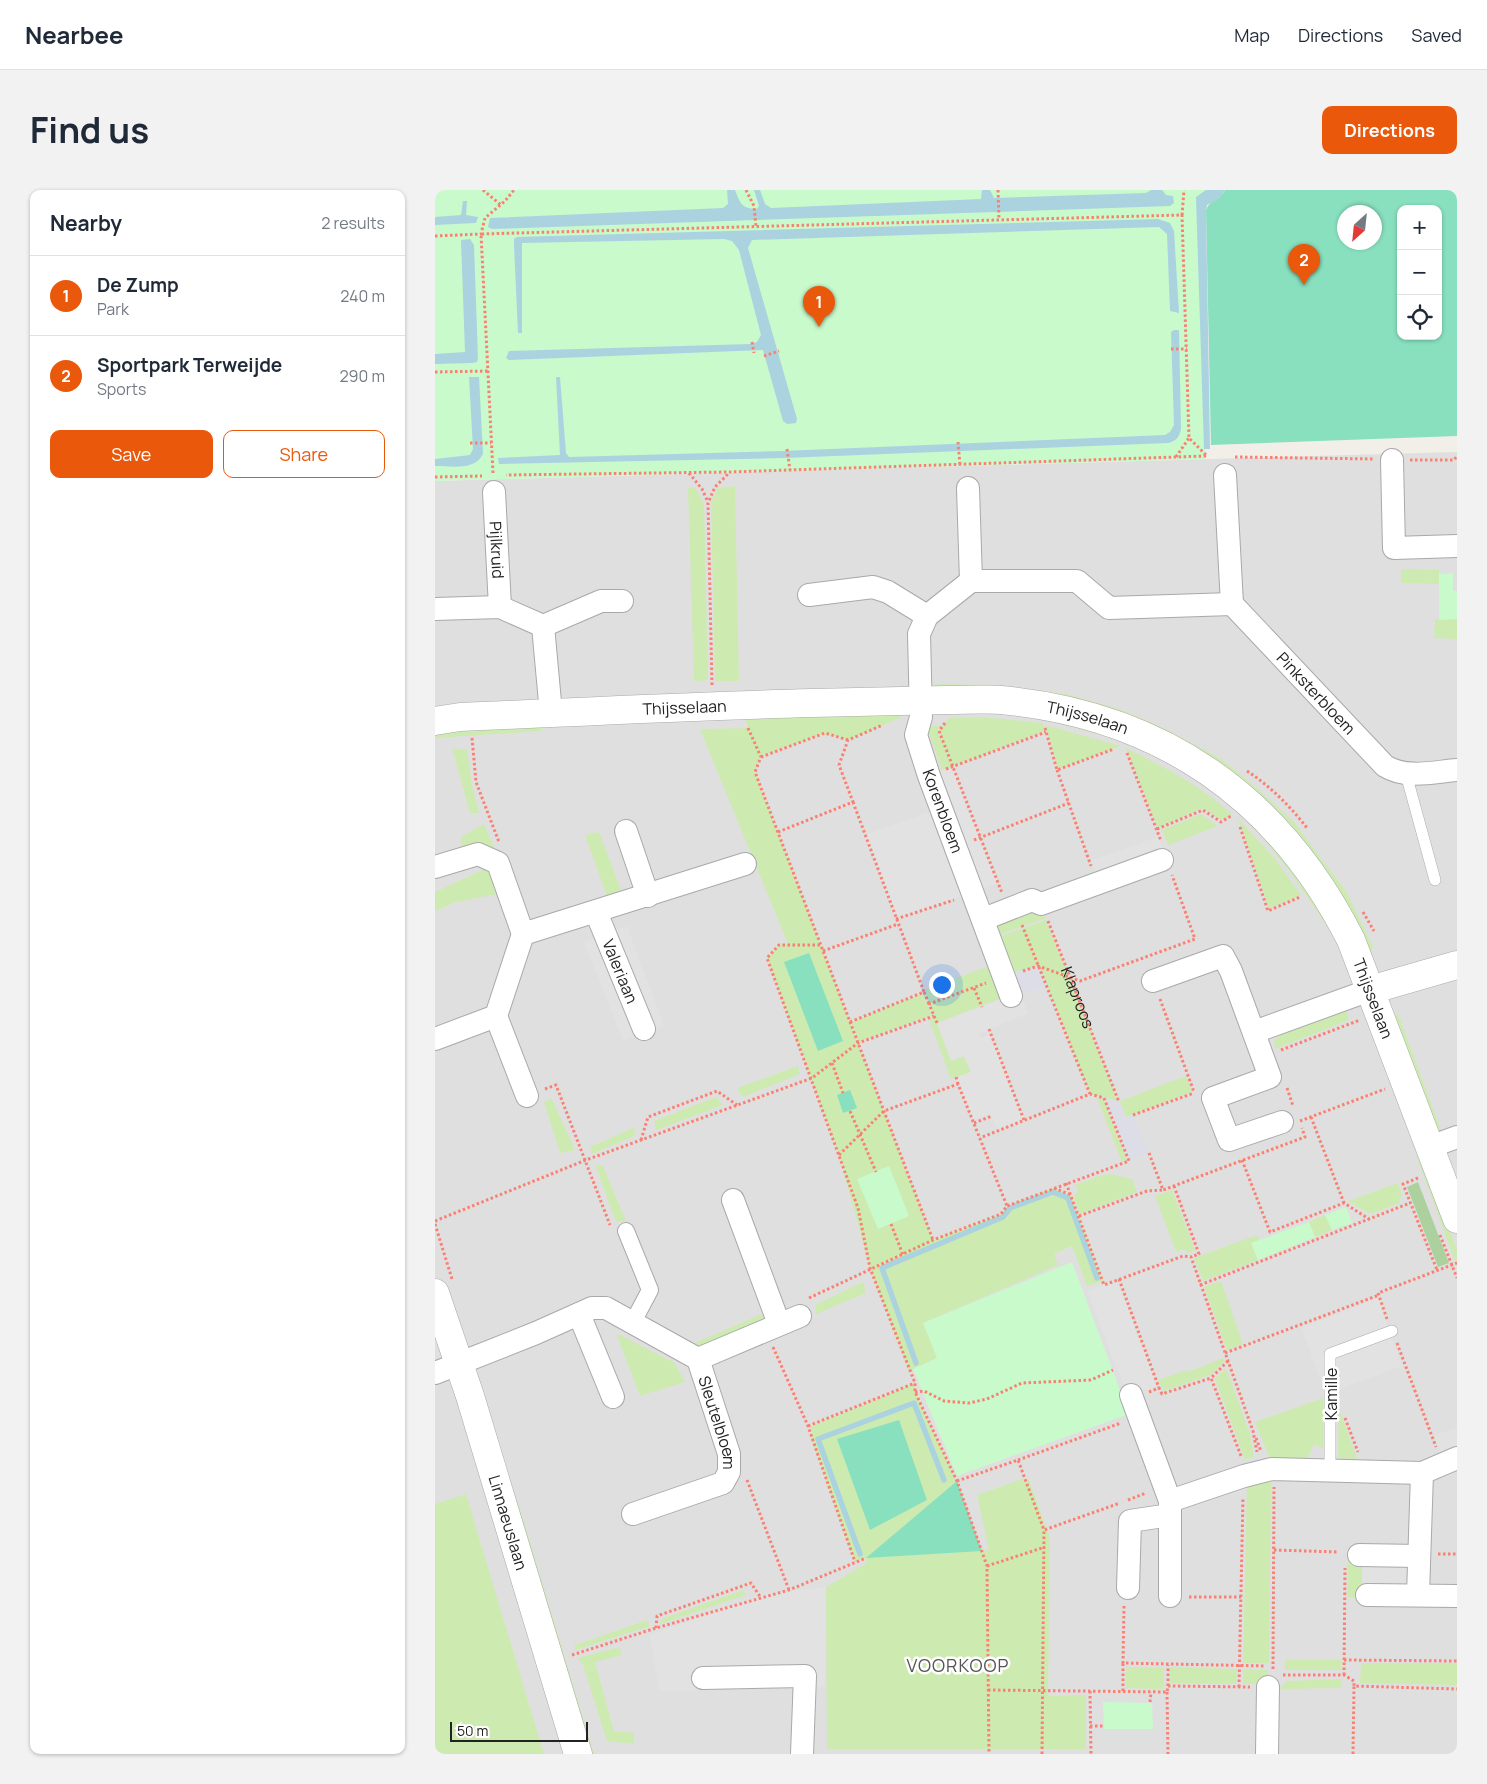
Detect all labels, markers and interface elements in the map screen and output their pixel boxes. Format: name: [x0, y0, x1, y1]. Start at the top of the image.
text: Nearbee: [25, 18, 124, 51]
text: Map: [1234, 23, 1270, 47]
text: Directions: [1298, 23, 1383, 47]
text: Saved: [1411, 23, 1462, 47]
text: Find us: [30, 106, 149, 154]
button: Directions: [1322, 106, 1457, 154]
north arrow: [1337, 205, 1382, 250]
map controls: [1397, 205, 1442, 340]
button: +: [1397, 205, 1442, 250]
text: Nearby: [50, 209, 122, 237]
text: 2 results: [321, 212, 385, 234]
pin: 2: [1288, 244, 1320, 285]
button: −: [1397, 250, 1442, 295]
text: De Zump: [97, 272, 179, 298]
text: 1: [62, 285, 70, 307]
text: 240 m: [340, 285, 385, 307]
pin: 1: [803, 286, 835, 327]
button: locate: [1397, 295, 1442, 340]
text: Park: [97, 298, 129, 320]
text: Sportpark Terweijde: [97, 352, 282, 378]
text: 2: [61, 365, 71, 387]
text: 290 m: [339, 365, 385, 387]
text: Sports: [97, 378, 146, 400]
button: Save: [50, 430, 213, 478]
button: Share: [223, 430, 385, 478]
street label: Pijlkruid: [485, 521, 510, 579]
street label: Pinksterbloem: [1272, 647, 1361, 739]
street label: Thijsselaan: [642, 695, 727, 720]
street label: Thijsselaan: [1045, 696, 1132, 739]
street label: Korenbloem: [918, 766, 968, 856]
street label: Valeriaan: [597, 936, 643, 1007]
street label: Thijsselaan: [1348, 955, 1398, 1042]
street label: Klaproos: [1056, 963, 1100, 1031]
your location: [929, 972, 955, 998]
street label: Kamille: [1320, 1368, 1342, 1420]
street label: Sleutelbloem: [693, 1373, 740, 1469]
street label: Linnaeuslaan: [483, 1472, 533, 1573]
district label: VOORKOOP: [907, 1653, 1009, 1677]
scale bar: [450, 1719, 587, 1742]
text: 50 m: [457, 1721, 488, 1740]

